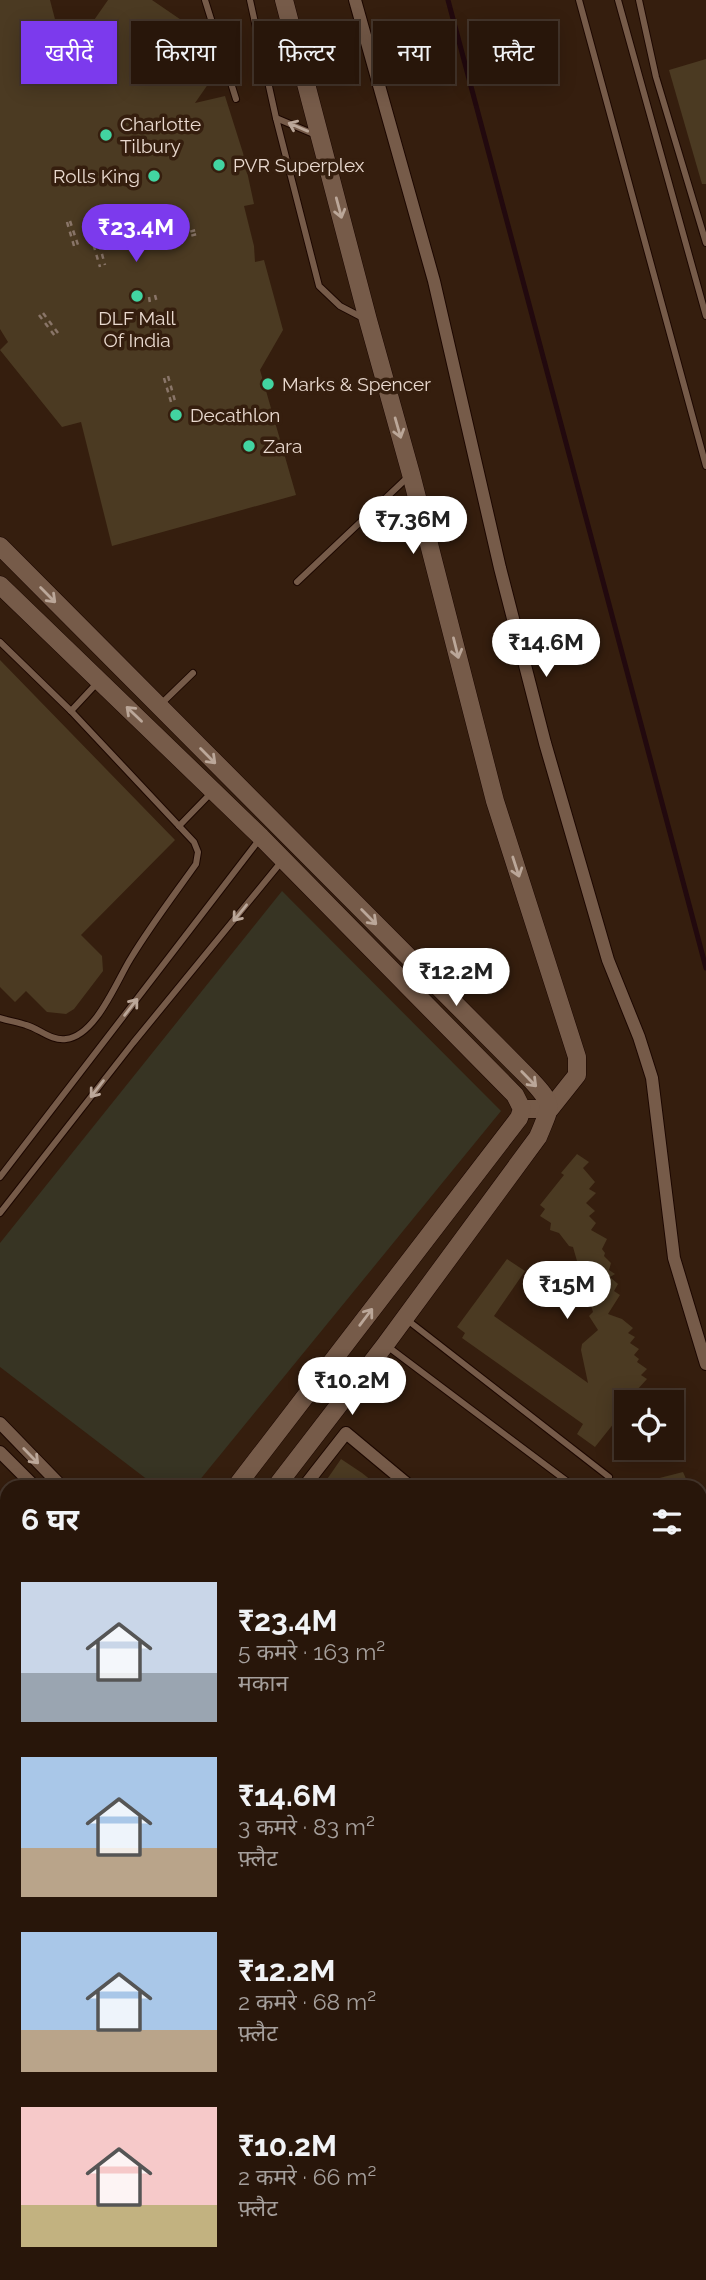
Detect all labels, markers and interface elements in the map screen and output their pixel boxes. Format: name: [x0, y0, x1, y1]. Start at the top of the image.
chip: खरीदें: [21, 21, 117, 84]
chip: किराया: [131, 21, 240, 84]
chip: फ़िल्टर: [254, 21, 359, 84]
chip: नया: [373, 21, 455, 84]
chip: फ़्लैट: [469, 21, 558, 84]
place label: Charlotte Tilbury: [120, 113, 201, 157]
one-way arrow: [287, 120, 309, 133]
marker: Charlotte Tilbury: [98, 127, 114, 143]
place label: PVR Superplex: [233, 154, 365, 176]
marker: PVR Superplex: [211, 157, 227, 173]
place label: Rolls King: [53, 165, 140, 187]
marker: Rolls King: [146, 168, 162, 184]
one-way arrow: [333, 196, 346, 219]
pin: ₹23.4M: [79, 204, 193, 264]
text: ₹23.4M: [98, 213, 174, 240]
marker: DLF Mall Of India: [129, 288, 145, 304]
place label: DLF Mall Of India: [98, 307, 177, 351]
place label: Marks & Spencer: [282, 373, 431, 395]
marker: Marks & Spencer: [260, 376, 276, 392]
place label: Decathlon: [190, 404, 280, 426]
marker: Decathlon: [168, 407, 184, 423]
one-way arrow: [393, 417, 406, 439]
place label: Zara: [263, 435, 302, 457]
marker: Zara: [241, 438, 257, 454]
pin: ₹7.36M: [356, 496, 470, 556]
text: ₹7.36M: [375, 505, 451, 532]
one-way arrow: [39, 586, 56, 603]
pin: ₹14.6M: [489, 620, 603, 679]
text: ₹14.6M: [508, 628, 584, 655]
one-way arrow: [450, 636, 463, 659]
one-way arrow: [125, 705, 142, 722]
one-way arrow: [200, 748, 217, 765]
one-way arrow: [511, 856, 523, 878]
one-way arrow: [232, 903, 248, 921]
one-way arrow: [360, 909, 377, 926]
pin: ₹12.2M: [399, 948, 513, 1008]
text: ₹12.2M: [419, 957, 493, 984]
one-way arrow: [124, 998, 139, 1016]
one-way arrow: [521, 1070, 538, 1087]
one-way arrow: [89, 1080, 105, 1098]
pin: ₹15M: [526, 1262, 608, 1321]
text: ₹15M: [539, 1270, 595, 1297]
one-way arrow: [358, 1307, 373, 1326]
pin: ₹10.2M: [295, 1358, 409, 1417]
text: ₹10.2M: [314, 1366, 390, 1393]
map controls: [614, 1390, 684, 1460]
button: locate: [614, 1390, 684, 1460]
one-way arrow: [23, 1447, 40, 1464]
text: 6 घर: [21, 1502, 79, 1537]
icon: filters: [648, 1503, 686, 1541]
text: ₹23.4M: [238, 1603, 338, 1638]
icon: home: [77, 1610, 161, 1694]
text: 5 कमरे · 163 m²: [238, 1638, 385, 1665]
text: मकान: [238, 1669, 288, 1696]
text: ₹14.6M: [238, 1778, 337, 1813]
icon: home: [77, 1785, 161, 1869]
text: 3 कमरे · 83 m²: [238, 1813, 375, 1840]
text: फ़्लैट: [238, 1844, 278, 1871]
text: ₹12.2M: [238, 1953, 335, 1988]
icon: home: [77, 1960, 161, 2044]
text: 2 कमरे · 68 m²: [238, 1988, 376, 2015]
text: फ़्लैट: [238, 2019, 278, 2046]
text: ₹10.2M: [238, 2128, 337, 2163]
icon: home: [77, 2135, 161, 2219]
text: 2 कमरे · 66 m²: [238, 2163, 376, 2190]
text: फ़्लैट: [238, 2194, 278, 2221]

